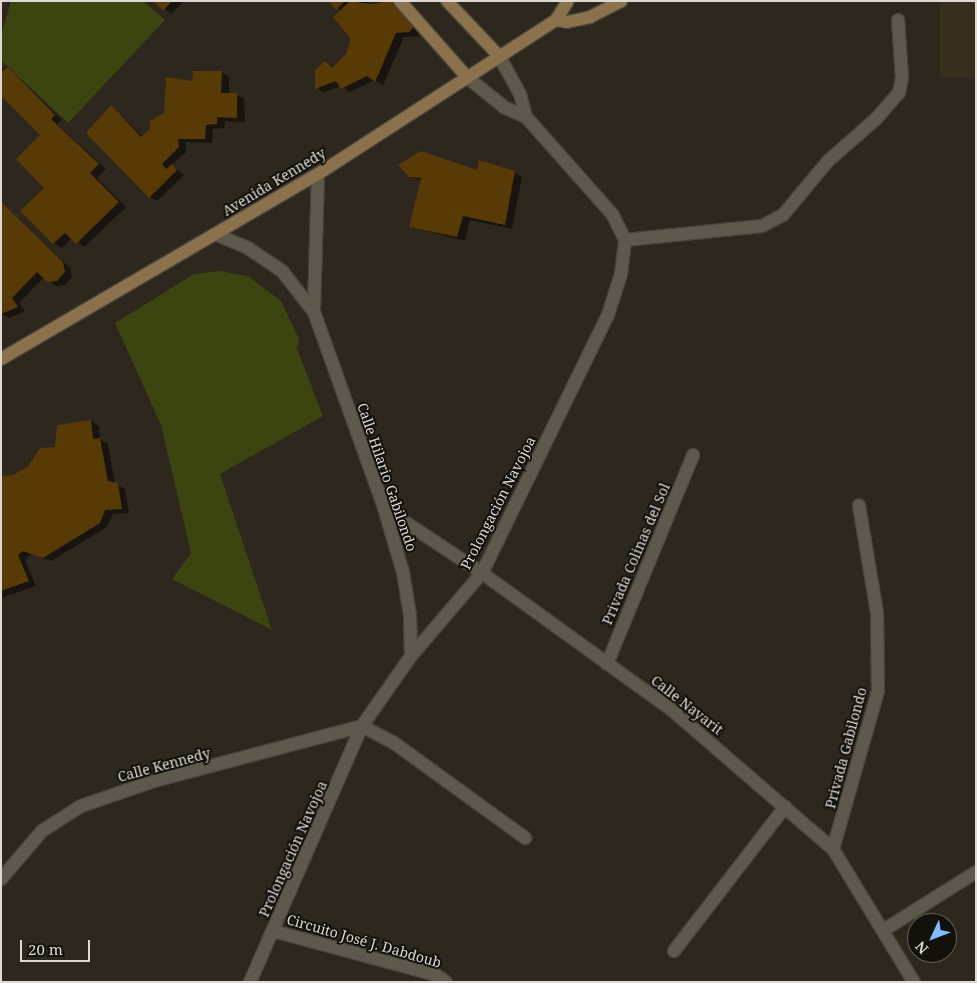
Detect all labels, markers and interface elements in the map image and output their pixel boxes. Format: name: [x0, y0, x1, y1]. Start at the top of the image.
street label: Avenida Kennedy: [219, 145, 329, 219]
street label: Calle Hilario Gabilondo: [354, 401, 420, 553]
street label: Prolongación Navojoa: [457, 434, 539, 572]
street label: Privada Colinas del Sol: [599, 481, 673, 627]
street label: Calle Nayarit: [648, 672, 726, 738]
street label: Privada Gabilondo: [822, 686, 870, 810]
street label: Calle Kennedy: [116, 745, 212, 785]
street label: Prolongación Navojoa: [255, 778, 331, 920]
street label: Circuito José J. Dabdoub: [285, 911, 443, 971]
north arrow: [907, 913, 957, 963]
scale bar: [22, 930, 92, 962]
text: N: [911, 937, 932, 958]
text: 20 m: [28, 939, 63, 959]

